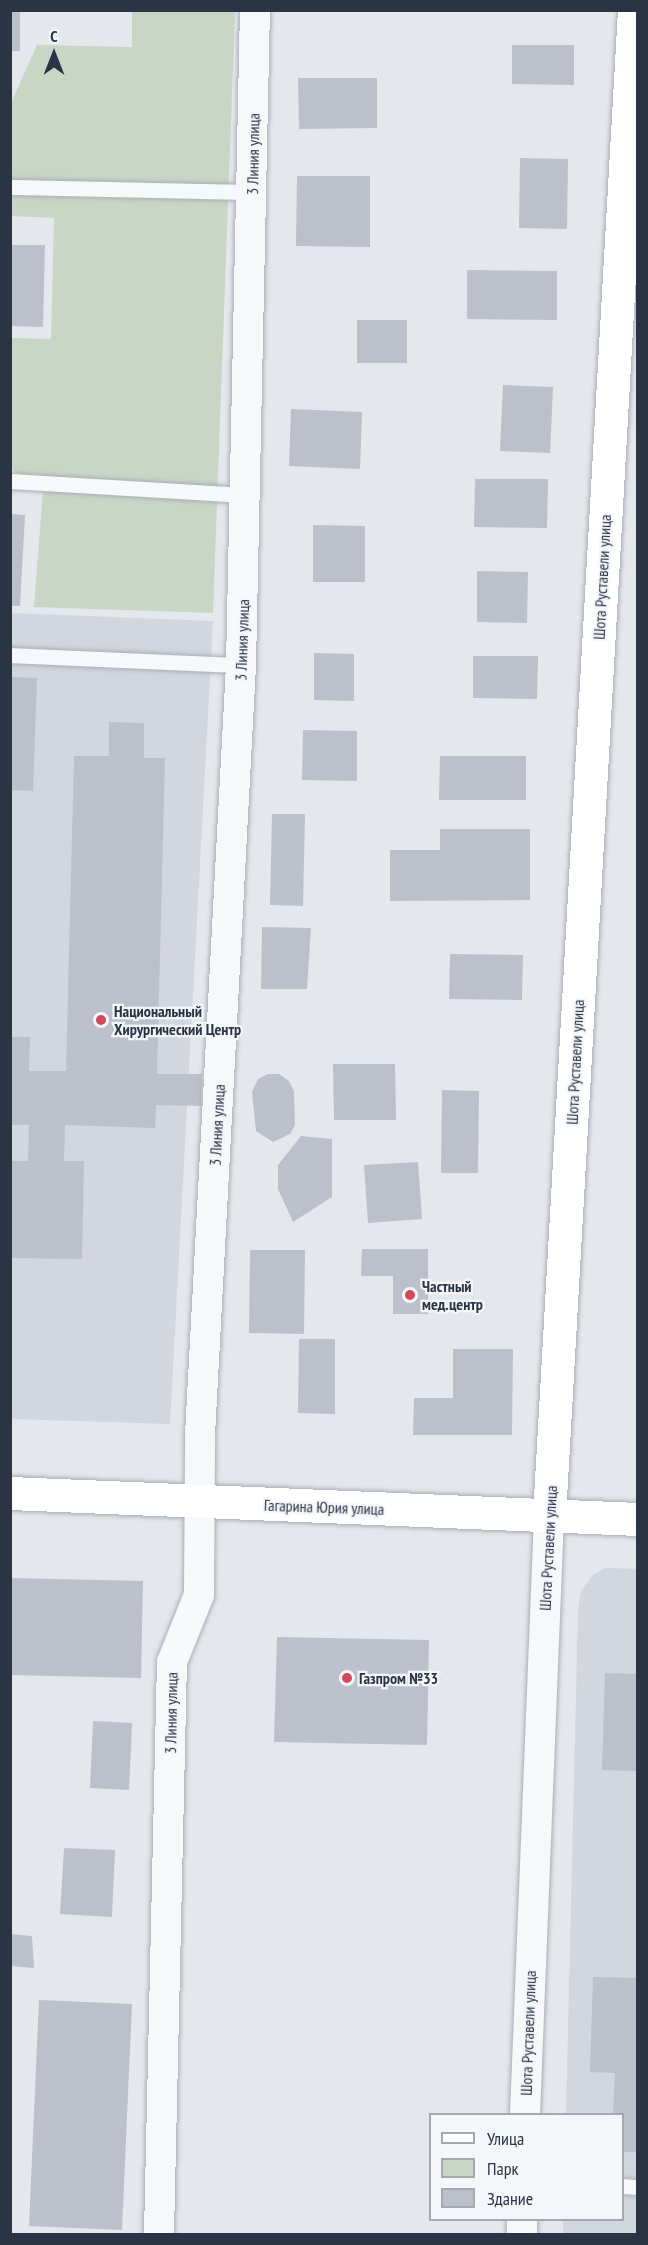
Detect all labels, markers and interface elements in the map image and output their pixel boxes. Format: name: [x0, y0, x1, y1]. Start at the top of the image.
north arrow: [24, 24, 84, 84]
text: С: [50, 26, 58, 46]
street label: 3 Линия улица: [243, 113, 263, 195]
street label: Шота Руставели улица: [589, 514, 615, 640]
street label: 3 Линия улица: [231, 599, 253, 681]
street label: Шота Руставели улица: [562, 999, 588, 1125]
place label: Национальный Хирургический Центр: [114, 1001, 241, 1039]
marker: Национальный Хирургический Центр: [92, 1011, 110, 1029]
street label: 3 Линия улица: [205, 1084, 229, 1166]
place label: Частный мед.центр: [422, 1276, 483, 1314]
marker: Частный мед.центр: [403, 1288, 417, 1302]
street label: Шота Руставели улица: [535, 1485, 561, 1611]
street label: Гагарина Юрия улица: [263, 1495, 385, 1519]
place label: Газпром №33: [359, 1668, 438, 1688]
marker: Газпром №33: [340, 1671, 354, 1685]
street label: 3 Линия улица: [161, 1672, 181, 1754]
street label: Шота Руставели улица: [516, 1970, 540, 2096]
legend: [429, 2113, 624, 2221]
text: Улица: [487, 2127, 524, 2150]
text: Парк: [487, 2157, 518, 2180]
text: Здание: [487, 2187, 533, 2210]

